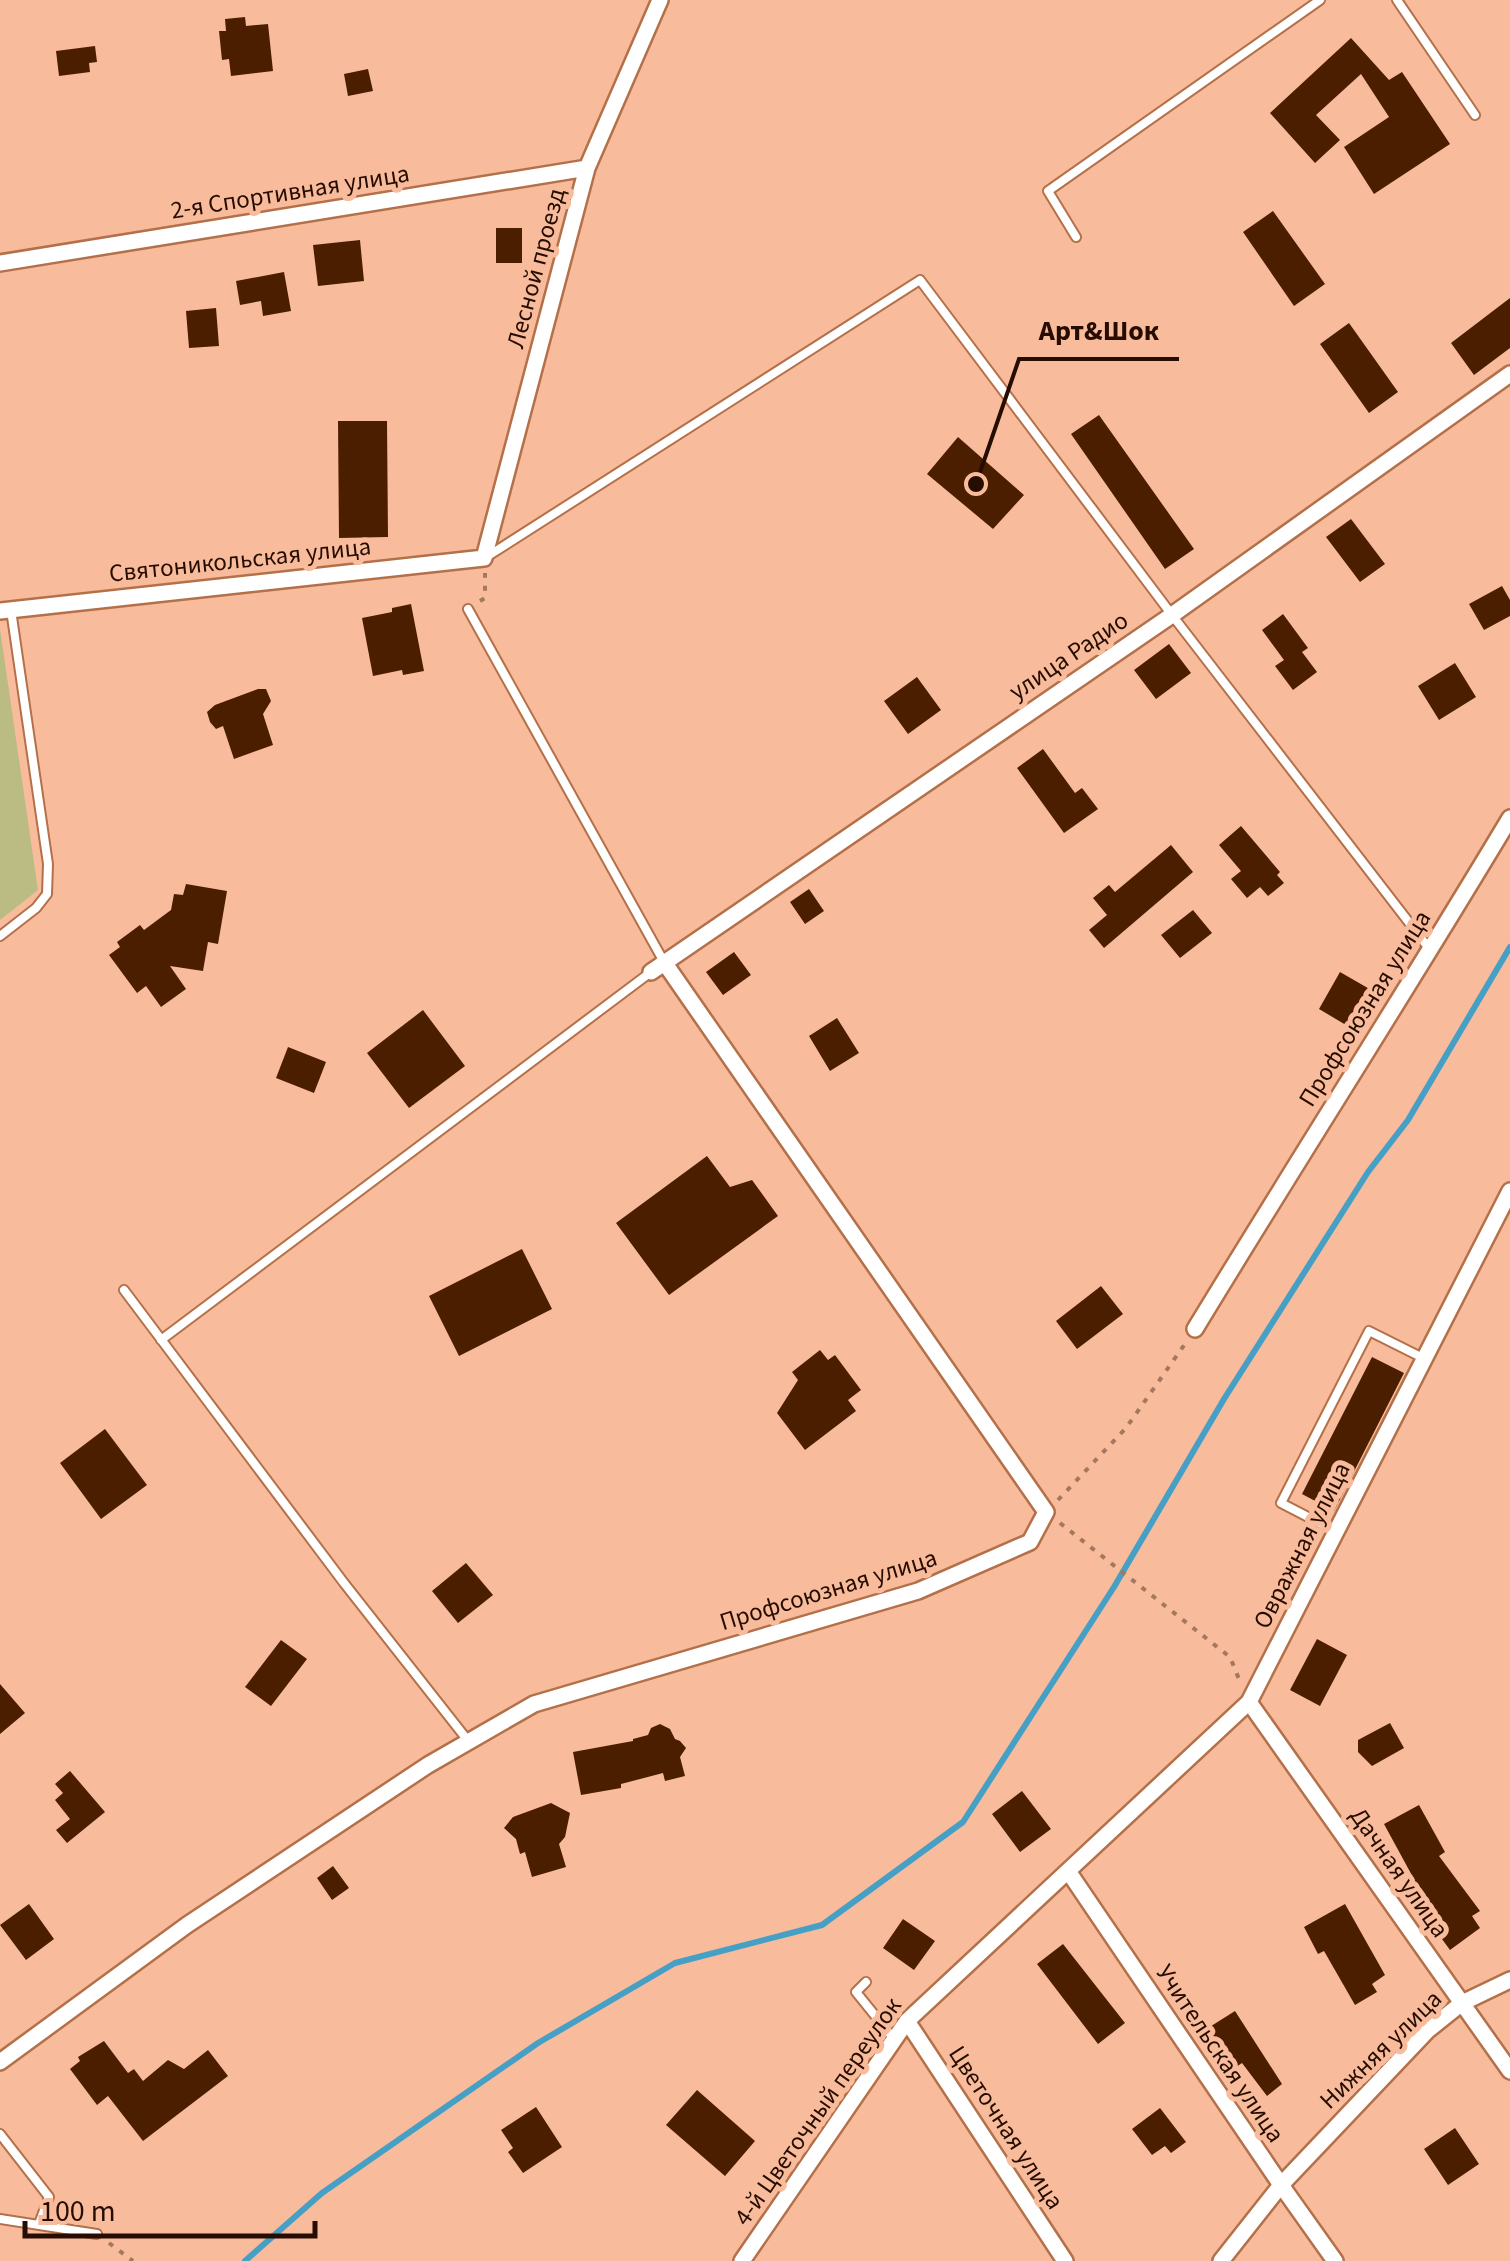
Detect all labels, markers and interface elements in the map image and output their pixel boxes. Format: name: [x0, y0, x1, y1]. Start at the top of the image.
street label: 2-я Спортивная улица: [168, 155, 412, 229]
street label: Лесной проезд: [497, 184, 575, 352]
callout: Арт&Шок: [1019, 301, 1179, 359]
text: Арт&Шок: [1038, 311, 1160, 351]
street label: Святоникольская улица: [107, 528, 373, 592]
street label: улица Радио: [1002, 603, 1136, 709]
street label: Профсоюзная улица: [1290, 903, 1440, 1114]
street label: Овражная улица: [1244, 1456, 1359, 1635]
street label: Профсоюзная улица: [715, 1540, 942, 1640]
street label: Дачная улица: [1341, 1800, 1457, 1945]
street label: Учительская улица: [1147, 1957, 1293, 2150]
street label: Нижняя улица: [1311, 1982, 1450, 2118]
street label: 4-й Цветочный переулок: [725, 1990, 911, 2233]
street label: Цветочная улица: [940, 2039, 1073, 2216]
scale bar: [25, 2176, 315, 2238]
text: 100 m: [40, 2190, 116, 2233]

